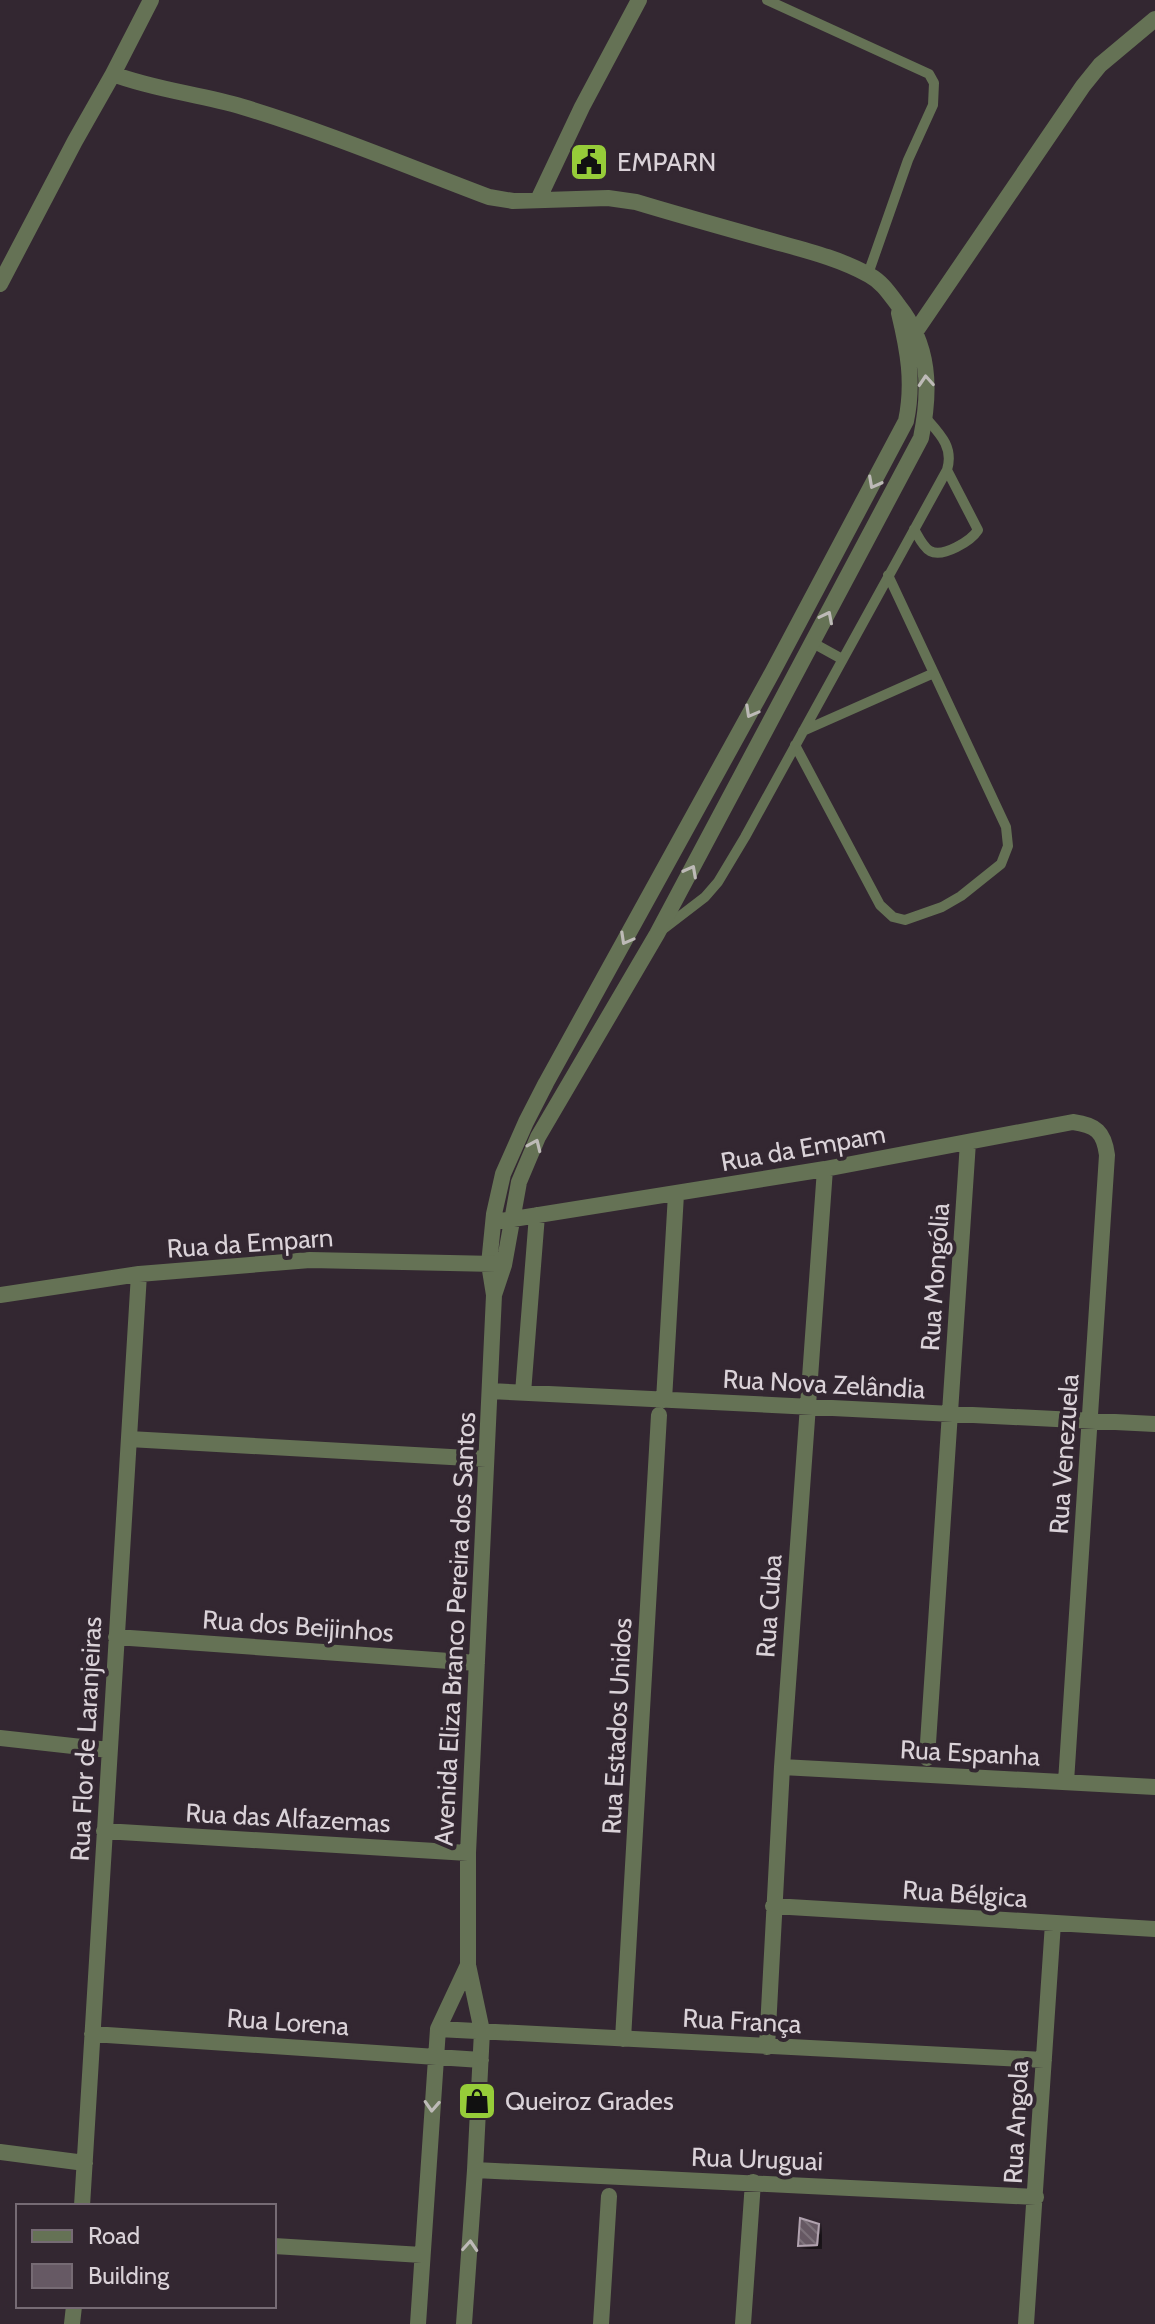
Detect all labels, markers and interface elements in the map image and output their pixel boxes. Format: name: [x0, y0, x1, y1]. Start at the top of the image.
public building icon: EMPARN: [568, 141, 610, 183]
place label: EMPARN: [617, 146, 716, 178]
one-way arrow: [918, 374, 935, 387]
one-way arrow: [869, 474, 884, 489]
one-way arrow: [818, 611, 833, 625]
one-way arrow: [745, 703, 761, 717]
one-way arrow: [682, 865, 697, 879]
one-way arrow: [620, 931, 635, 945]
street label: Rua da Empam: [718, 1118, 888, 1178]
one-way arrow: [525, 1139, 541, 1154]
street label: Rua Mongólia: [914, 1201, 956, 1352]
street label: Rua da Emparn: [166, 1221, 334, 1265]
street label: Rua Nova Zelândia: [722, 1363, 927, 1405]
street label: Rua Venezuela: [1042, 1372, 1086, 1535]
street label: Avenida Eliza Branco Pereira dos Santos: [428, 1411, 482, 1847]
street label: Rua Cuba: [749, 1553, 789, 1659]
street label: Rua dos Beijinhos: [201, 1603, 395, 1649]
street label: Rua Flor de Laranjeiras: [64, 1616, 108, 1862]
street label: Rua Estados Unidos: [595, 1617, 639, 1835]
street label: Rua Espanha: [899, 1733, 1041, 1773]
street label: Rua das Alfazemas: [185, 1797, 391, 1839]
street label: Rua Bélgica: [901, 1874, 1029, 1914]
street label: Rua Lorena: [226, 2002, 351, 2042]
street label: Rua França: [682, 2002, 803, 2040]
street label: Rua Angola: [997, 2059, 1035, 2185]
shop icon: Queiroz Grades: [456, 2080, 498, 2122]
place label: Queiroz Grades: [505, 2085, 674, 2117]
one-way arrow: [423, 2100, 440, 2113]
street label: Rua Uruguai: [690, 2141, 824, 2177]
legend: [16, 2204, 276, 2308]
text: Road: [88, 2221, 140, 2250]
one-way arrow: [461, 2239, 478, 2252]
text: Building: [88, 2261, 170, 2290]

